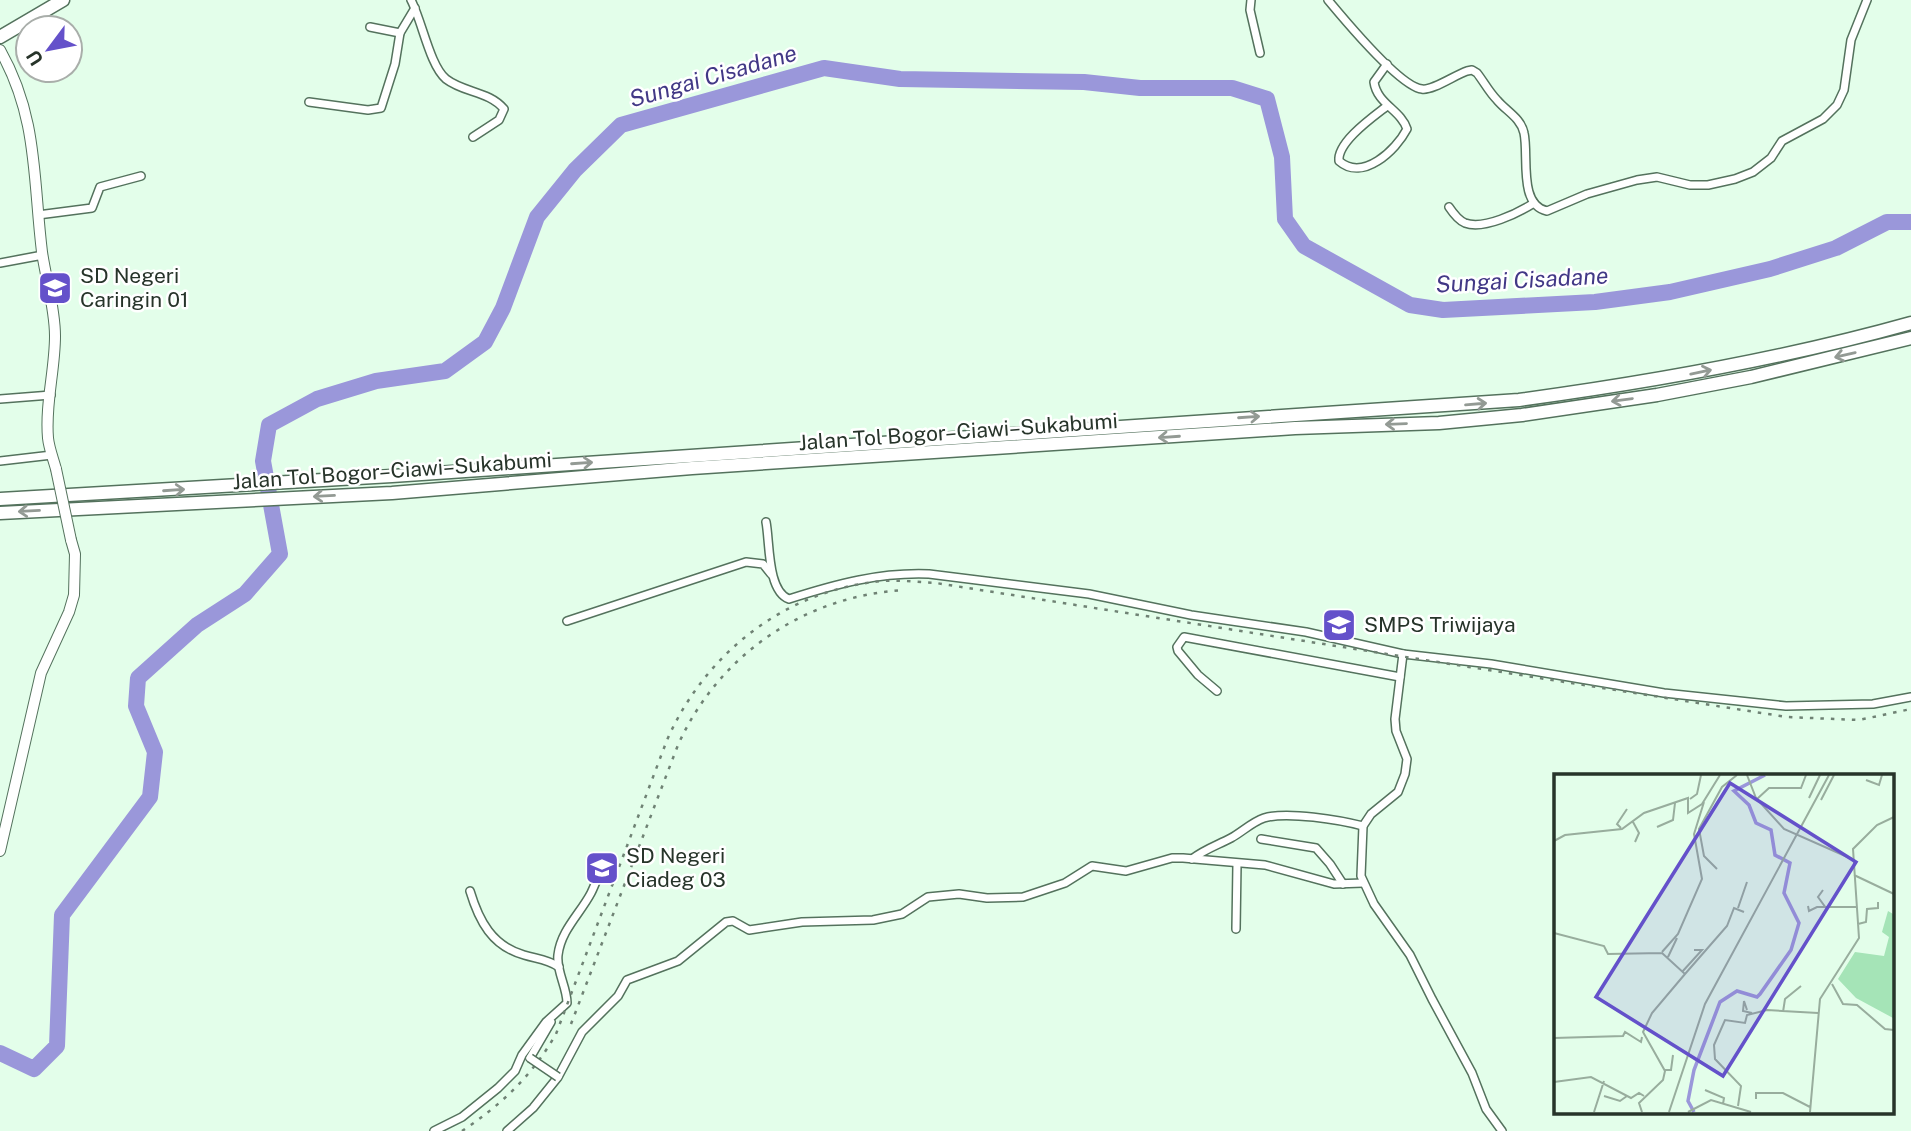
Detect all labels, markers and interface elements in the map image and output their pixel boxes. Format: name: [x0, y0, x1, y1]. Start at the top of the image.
north arrow: [14, 14, 84, 84]
water label: Sungai Cisadane: [626, 39, 800, 112]
text: U: [22, 46, 48, 70]
water label: Sungai Cisadane: [1435, 261, 1609, 298]
place label: SD Negeri Caringin 01: [80, 263, 189, 312]
school or university icon: SD Negeri Caringin 01: [36, 269, 74, 307]
one-way arrow: [1834, 349, 1857, 362]
one-way arrow: [1689, 364, 1712, 378]
one-way arrow: [1611, 394, 1634, 407]
one-way arrow: [1465, 397, 1487, 410]
street label: Jalan Tol Bogor–Ciawi–Sukabumi: [797, 408, 1118, 455]
one-way arrow: [1237, 410, 1260, 423]
one-way arrow: [1385, 418, 1408, 431]
one-way arrow: [1158, 431, 1181, 444]
street label: Jalan Tol Bogor–Ciawi–Sukabumi: [231, 447, 552, 494]
one-way arrow: [571, 456, 594, 469]
one-way arrow: [162, 483, 184, 496]
one-way arrow: [313, 490, 336, 503]
one-way arrow: [17, 505, 40, 518]
school or university icon: SMPS Triwijaya: [1320, 606, 1358, 644]
place label: SMPS Triwijaya: [1364, 612, 1516, 637]
inset map: [1554, 774, 1894, 1114]
place label: SD Negeri Ciadeg 03: [626, 843, 726, 892]
school or university icon: SD Negeri Ciadeg 03: [583, 849, 621, 887]

